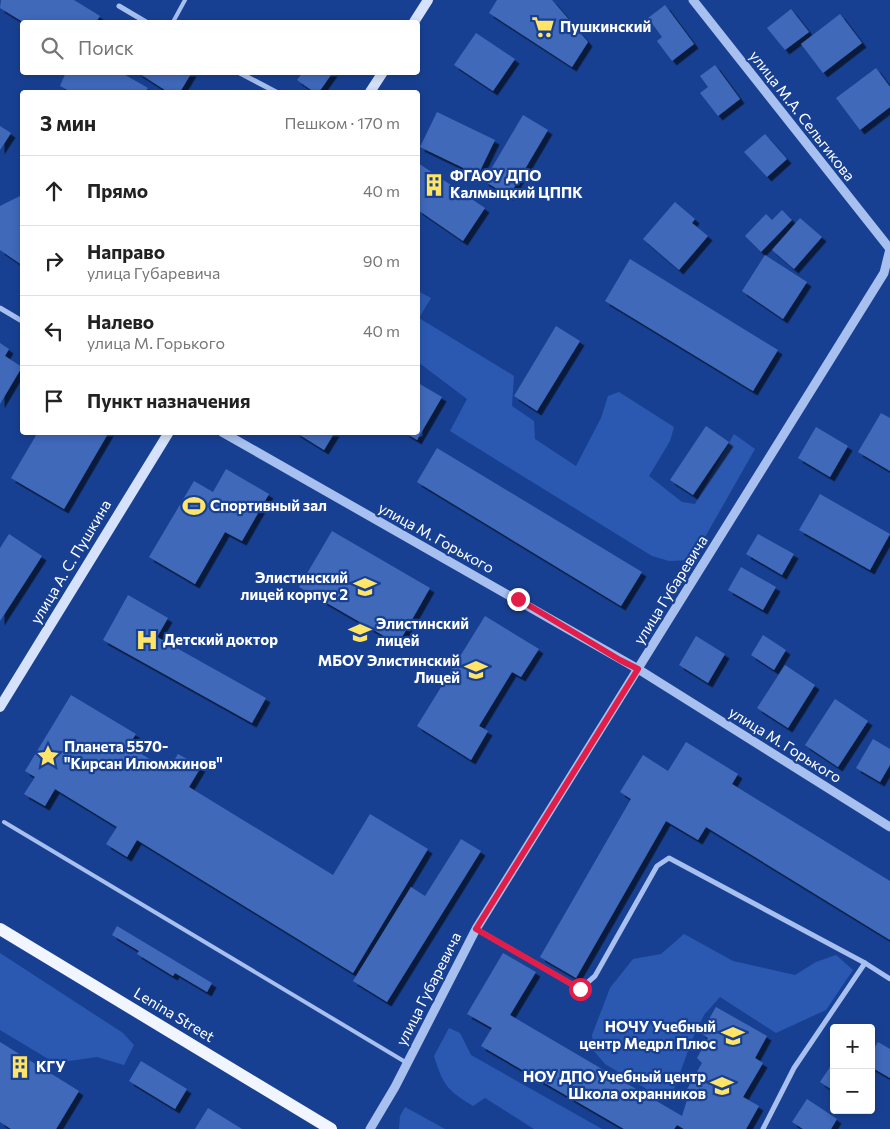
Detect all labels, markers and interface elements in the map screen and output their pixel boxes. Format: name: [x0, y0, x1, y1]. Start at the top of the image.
supermarket icon: Пушкинский: [530, 14, 556, 40]
place label: Пушкинский: [560, 17, 651, 35]
search box: [20, 20, 420, 75]
icon: search: [38, 34, 66, 62]
text: Поиск: [78, 36, 134, 59]
street label: улица М.А. Сельгикова: [746, 47, 859, 184]
text: 3 мин: [40, 110, 96, 135]
text: Пешком · 170 m: [285, 113, 400, 132]
place label: ФГАОУ ДПО Калмыцкий ЦППК: [450, 166, 583, 201]
building icon: ФГАОУ ДПО Калмыцкий ЦППК: [421, 172, 447, 198]
icon: ahead: [40, 177, 68, 205]
text: Прямо: [87, 179, 148, 202]
text: 40 m: [363, 181, 400, 200]
text: Направо: [87, 240, 165, 263]
icon: right: [40, 247, 68, 275]
text: 90 m: [363, 251, 400, 270]
text: улица Губаревича: [87, 263, 220, 282]
text: Налево: [87, 310, 154, 333]
icon: left: [40, 317, 68, 345]
text: 40 m: [363, 321, 400, 340]
text: улица М. Горького: [87, 333, 225, 352]
icon: arrive: [40, 387, 68, 415]
text: Пункт назначения: [87, 389, 250, 412]
sports icon: Спортивный зал: [181, 493, 207, 519]
street label: улица А. С. Пушкина: [26, 496, 114, 627]
place label: Спортивный зал: [210, 496, 327, 514]
street label: улица М. Горького: [375, 498, 498, 576]
street label: улица Губаревича: [629, 532, 711, 647]
place label: Элистинский лицей корпус 2: [240, 568, 348, 603]
school or university icon: Элистинский лицей корпус 2: [352, 574, 378, 600]
route end: [507, 588, 530, 611]
place label: Элистинский лицей: [376, 614, 469, 649]
school or university icon: Элистинский лицей: [347, 620, 373, 646]
hospital icon: Детский доктор: [134, 627, 160, 653]
place label: Детский доктор: [163, 630, 278, 648]
place label: МБОУ Элистинский Лицей: [318, 651, 460, 686]
school or university icon: МБОУ Элистинский Лицей: [463, 657, 489, 683]
street label: улица М. Горького: [726, 702, 845, 786]
place label: Планета 5570- "Кирсан Илюмжинов": [64, 737, 223, 772]
place icon: Планета 5570- "Кирсан Илюмжинов": [35, 743, 61, 769]
street label: улица Губаревича: [392, 929, 465, 1048]
route start: [569, 978, 592, 1001]
street label: Lenina Street: [131, 983, 218, 1045]
place label: НОЧУ Учебный центр Медрл Плюс: [579, 1017, 716, 1052]
school or university icon: НОЧУ Учебный центр Медрл Плюс: [720, 1023, 746, 1049]
map controls: [830, 1024, 875, 1114]
button: +: [830, 1024, 875, 1069]
building icon: КГУ: [7, 1054, 33, 1080]
place label: КГУ: [36, 1057, 66, 1075]
place label: НОУ ДПО Учебный центр Школа охранников: [523, 1067, 706, 1102]
button: −: [830, 1069, 875, 1114]
school or university icon: НОУ ДПО Учебный центр Школа охранников: [709, 1073, 735, 1099]

